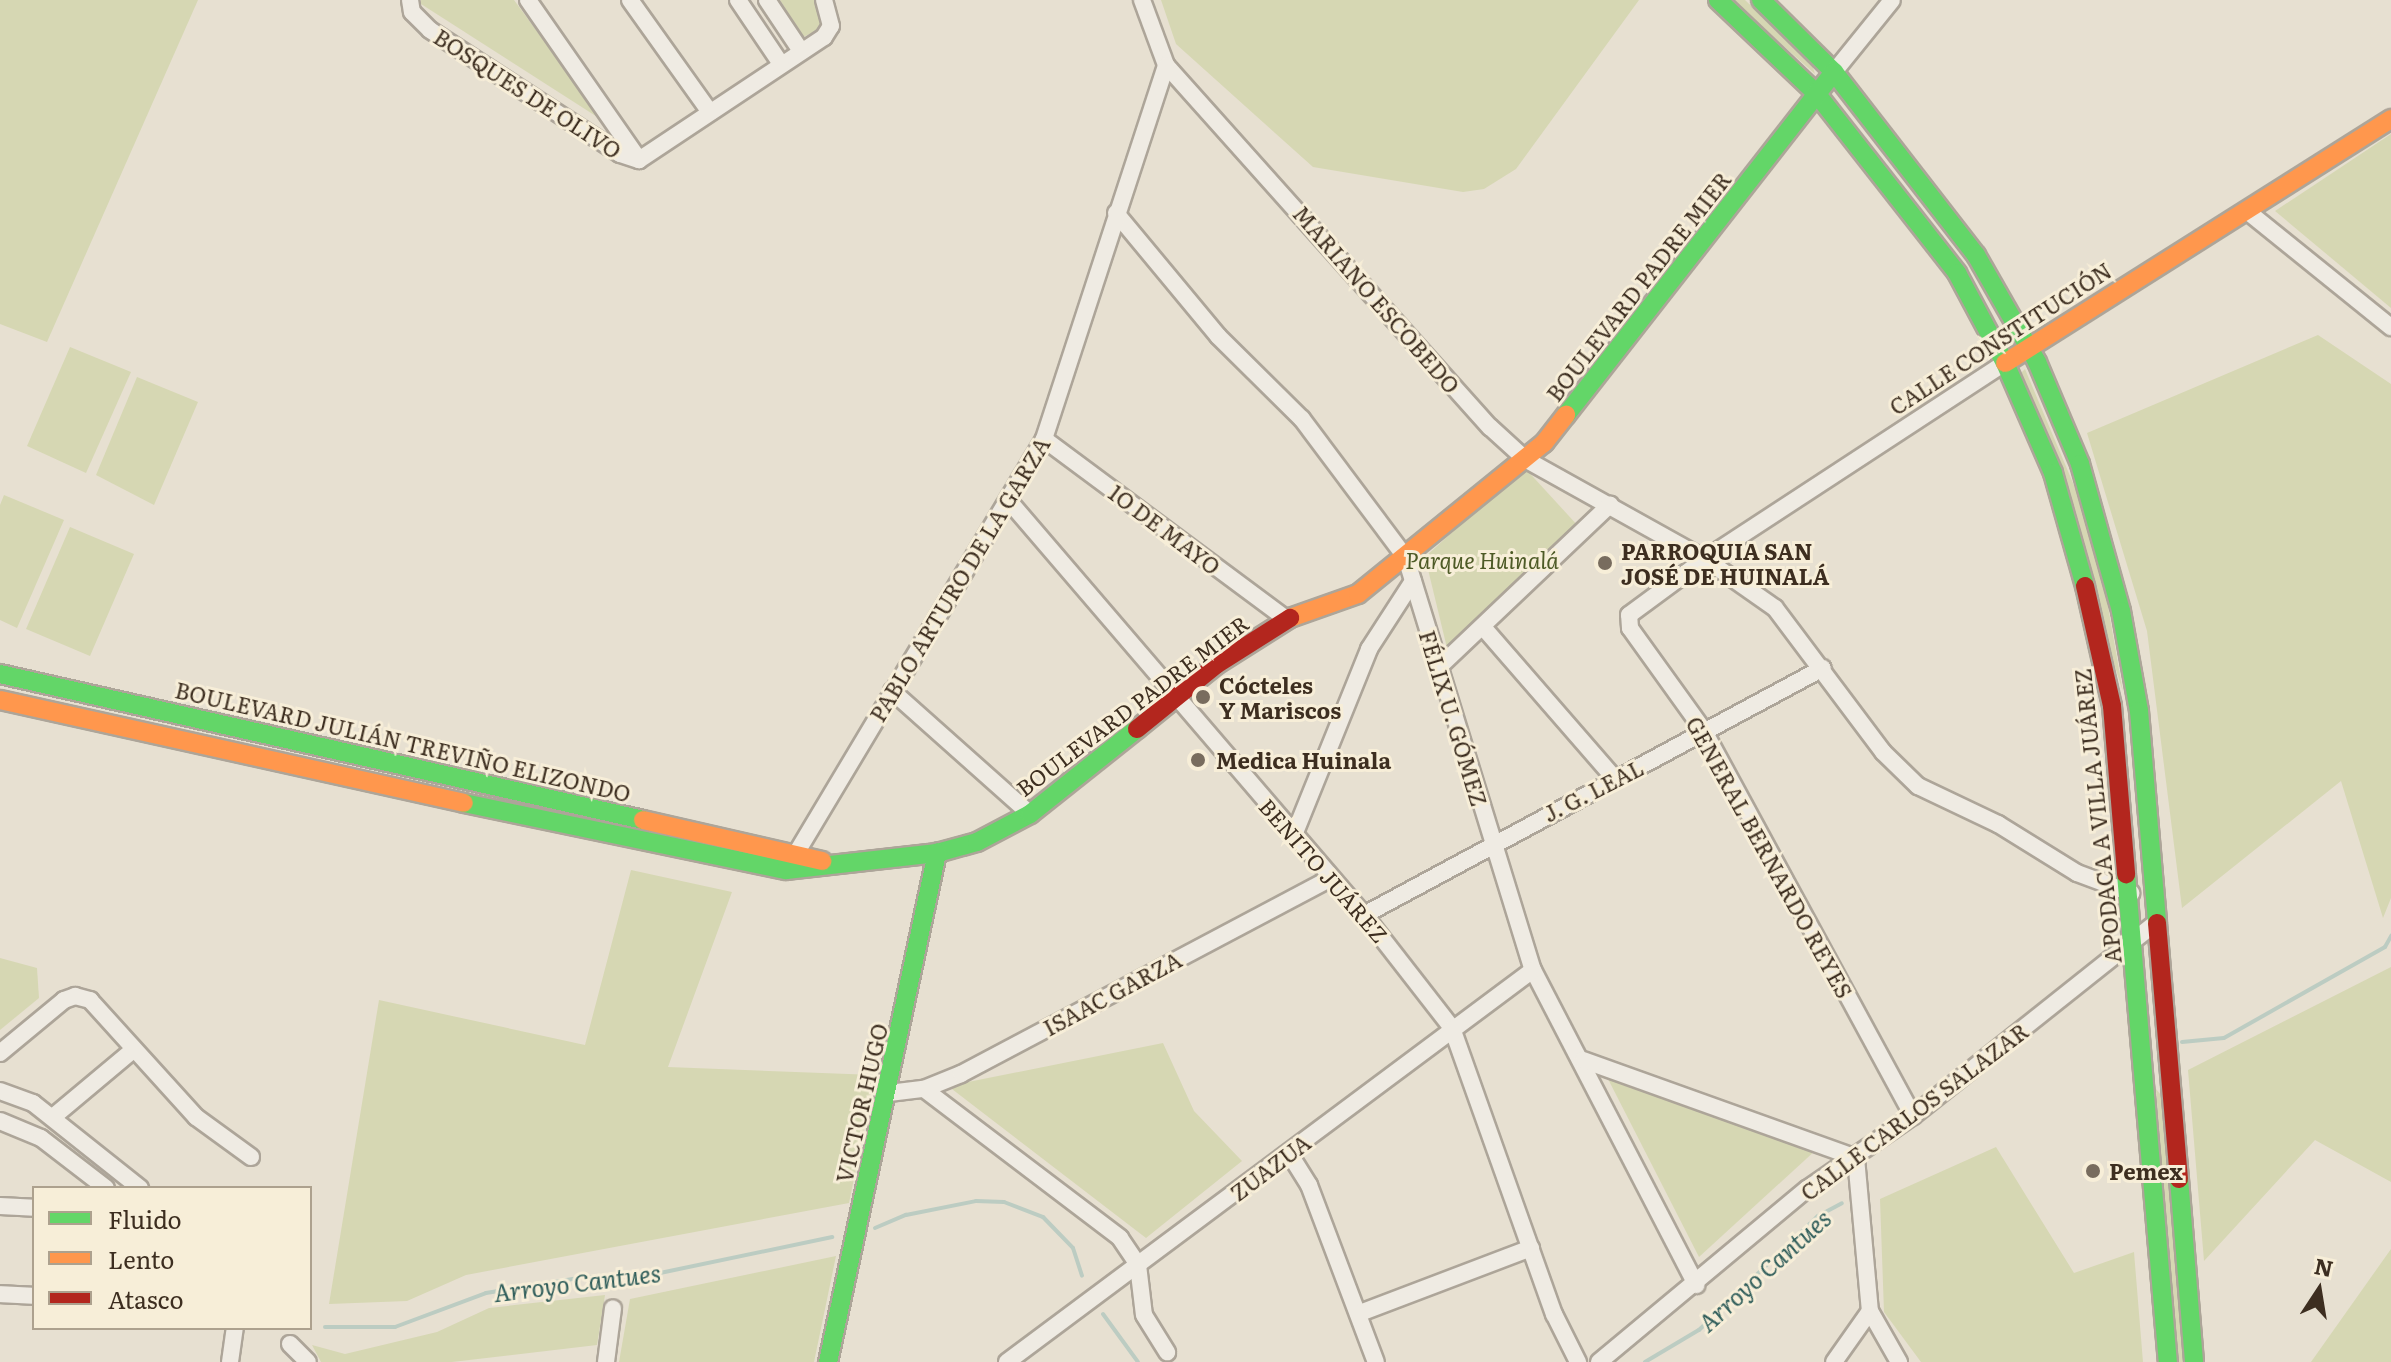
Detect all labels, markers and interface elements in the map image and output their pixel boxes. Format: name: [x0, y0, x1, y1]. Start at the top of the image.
street label: BOSQUES DE OLIVO: [429, 23, 627, 163]
street label: BOULEVARD PADRE MIER: [1540, 166, 1736, 406]
street label: MARIANO ESCOBEDO: [1288, 200, 1466, 398]
street label: CALLE CONSTITUCIÓN: [1884, 256, 2116, 420]
street label: PABLO ARTURO DE LA GARZA: [863, 432, 1055, 726]
street label: 1O DE MAYO: [1104, 479, 1226, 579]
place label: PARROQUIA SAN JOSÉ DE HUINALÁ: [1621, 537, 1829, 588]
park label: Parque Huinalá: [1405, 547, 1559, 573]
marker: PARROQUIA SAN JOSÉ DE HUINALÁ: [1596, 554, 1614, 572]
street label: BOULEVARD PADRE MIER: [1011, 609, 1253, 801]
street label: FÉLIX U. GÓMEZ: [1415, 627, 1493, 809]
street label: APODACA A VILLA JUÁREZ: [2068, 667, 2126, 965]
place label: Cócteles Y Mariscos: [1219, 671, 1341, 722]
street label: BOULEVARD JULIÁN TREVIÑO ELIZONDO: [173, 676, 633, 806]
marker: Cócteles Y Mariscos: [1194, 688, 1212, 706]
street label: GENERAL BERNARDO REYES: [1681, 712, 1859, 1002]
place label: Medica Huinala: [1216, 747, 1391, 773]
marker: Medica Huinala: [1187, 749, 1209, 771]
street label: J. G. LEAL: [1538, 753, 1648, 827]
street label: BENITO JUÁREZ: [1254, 793, 1394, 947]
street label: ISAAC GARZA: [1038, 946, 1186, 1040]
street label: CALLE CARLOS SALAZAR: [1795, 1017, 2033, 1205]
street label: VICTOR HUGO: [830, 1021, 892, 1185]
street label: ZUAZUA: [1225, 1128, 1315, 1206]
place label: Pemex: [2109, 1158, 2183, 1184]
marker: Pemex: [2084, 1162, 2102, 1180]
legend: [32, 1186, 312, 1330]
text: Fluido: [108, 1201, 182, 1236]
water label: Arroyo Cantues: [1692, 1203, 1836, 1337]
text: Lento: [108, 1241, 174, 1276]
text: N: [2312, 1248, 2337, 1284]
north arrow: [2279, 1250, 2359, 1330]
water label: Arroyo Cantues: [492, 1257, 662, 1307]
text: Atasco: [108, 1281, 183, 1316]

